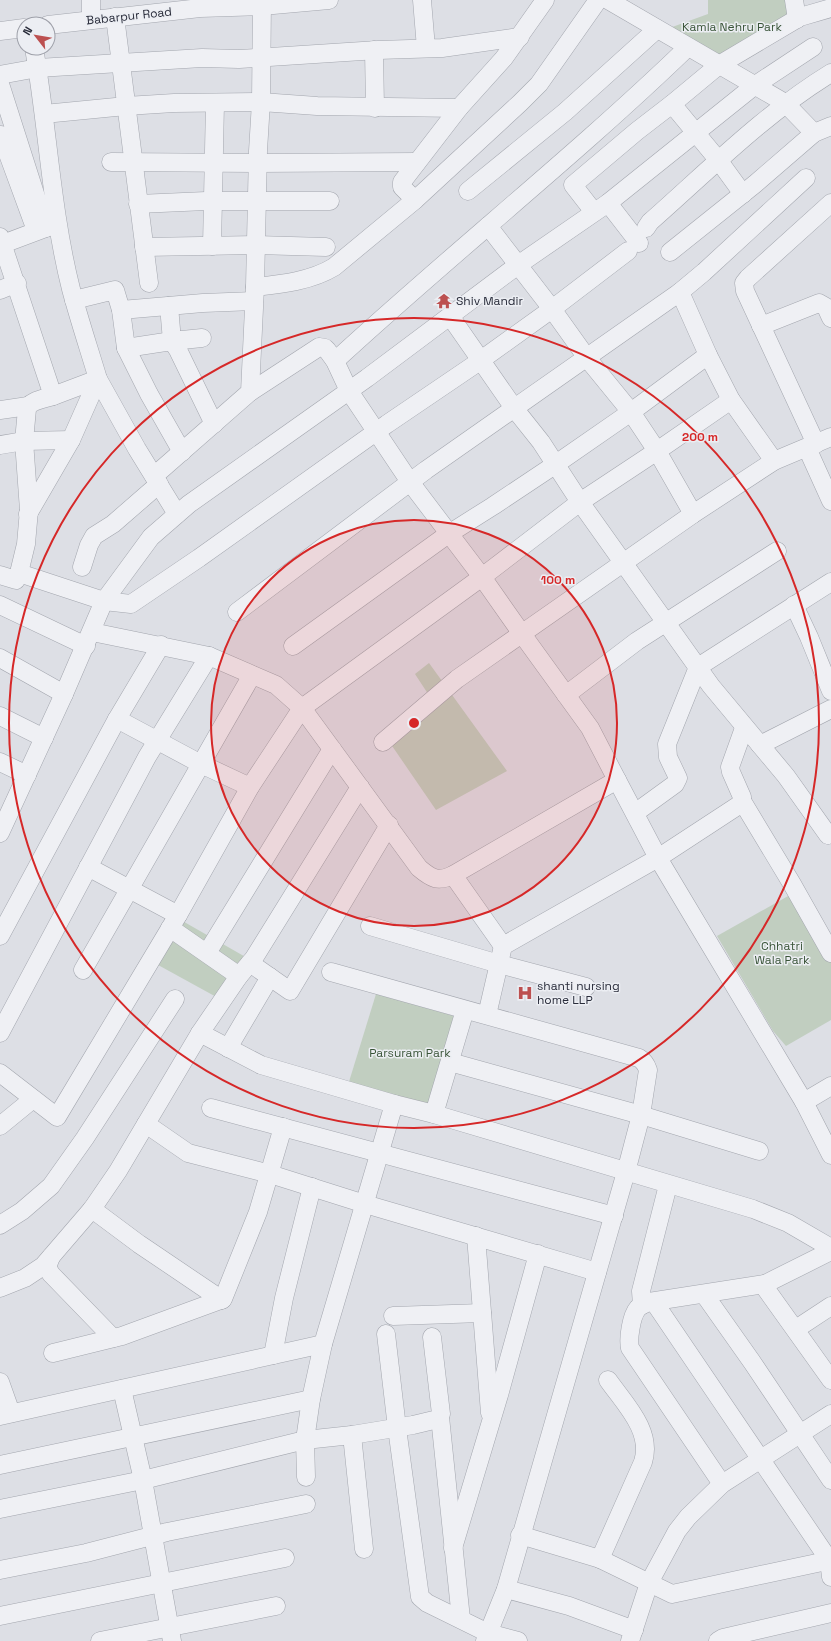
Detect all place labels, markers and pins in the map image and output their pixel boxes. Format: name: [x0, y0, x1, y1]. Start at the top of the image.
temple icon: Shiv Mandir: [435, 292, 453, 310]
place label: Shiv Mandir: [456, 293, 524, 309]
centre of rings: [407, 716, 421, 730]
place label: shanti nursing home LLP: [537, 978, 620, 1008]
hospital icon: shanti nursing home LLP: [516, 984, 534, 1002]

